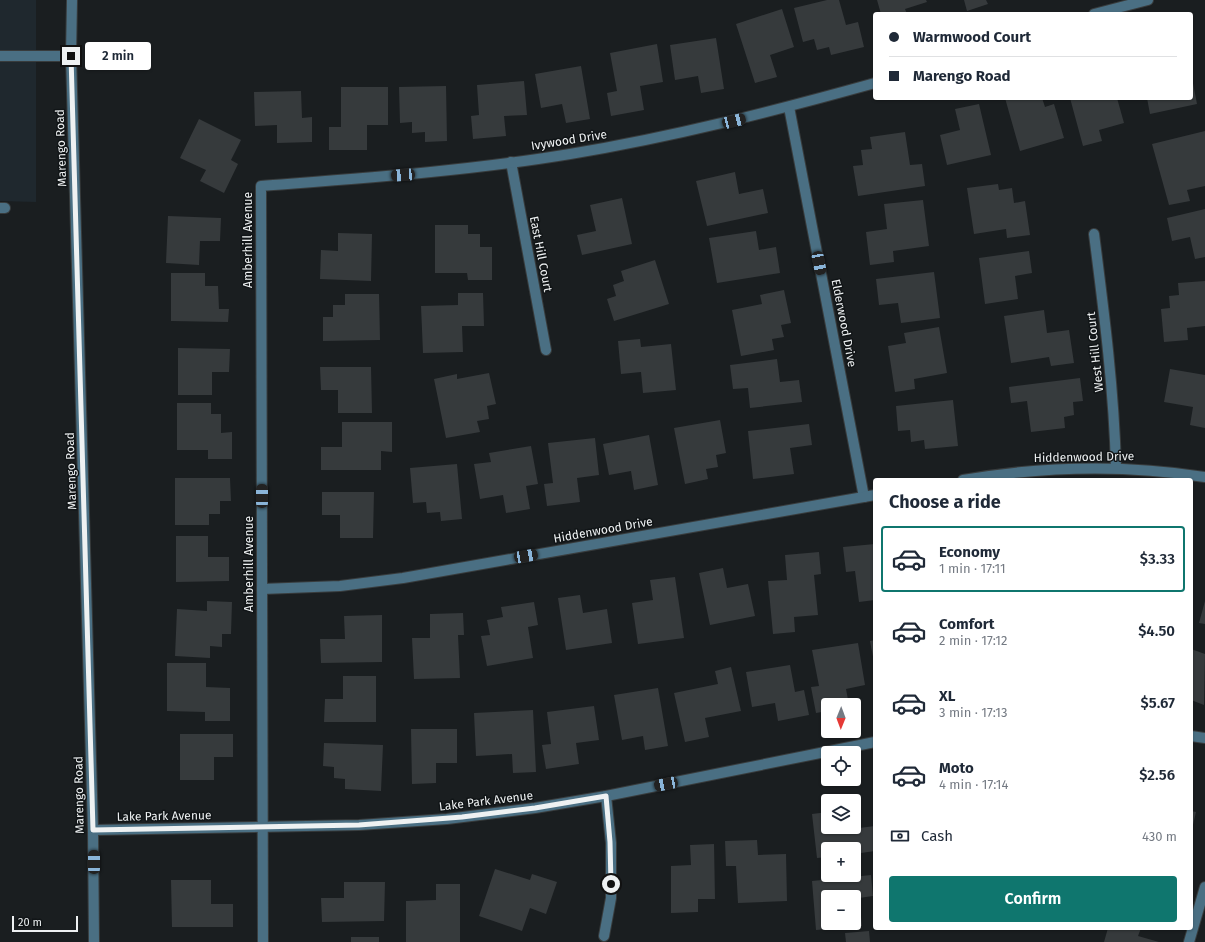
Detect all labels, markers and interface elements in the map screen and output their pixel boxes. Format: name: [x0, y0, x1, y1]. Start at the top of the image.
text: Warmwood Court: [913, 28, 1031, 46]
callout: 2 min: [85, 42, 151, 70]
route end: [62, 47, 80, 65]
text: 2 min: [102, 48, 134, 63]
text: Marengo Road: [913, 67, 1011, 85]
street label: Marengo Road: [53, 109, 69, 187]
car: [721, 112, 747, 130]
street label: Ivywood Drive: [530, 127, 608, 153]
car: [391, 168, 415, 182]
street label: Amberhill Avenue: [241, 192, 255, 288]
street label: East Hill Court: [527, 215, 555, 294]
car: [811, 250, 827, 276]
street label: Elderwood Drive: [829, 278, 859, 368]
street label: West Hill Court: [1084, 311, 1106, 393]
street label: Marengo Road: [63, 432, 79, 510]
street label: Hiddenwood Drive: [1034, 449, 1134, 465]
car: [256, 484, 268, 508]
text: Choose a ride: [889, 491, 1001, 513]
street label: Hiddenwood Drive: [552, 514, 654, 546]
street label: Amberhill Avenue: [242, 516, 256, 612]
icon: car: [891, 541, 927, 577]
text: Economy: [939, 543, 1000, 561]
car: [513, 548, 539, 564]
text: $3.33: [1140, 550, 1175, 568]
text: 1 min · 17:11: [939, 561, 1006, 576]
icon: car: [891, 613, 927, 649]
text: Comfort: [939, 615, 995, 633]
text: $4.50: [1138, 622, 1175, 640]
text: 2 min · 17:12: [939, 633, 1007, 648]
icon: car: [891, 685, 927, 721]
text: XL: [939, 687, 955, 705]
text: $5.67: [1141, 694, 1175, 712]
north arrow: [821, 698, 861, 738]
map controls: [821, 698, 861, 930]
text: 3 min · 17:13: [939, 705, 1007, 720]
button: locate: [821, 746, 861, 786]
street label: Marengo Road: [71, 756, 87, 834]
icon: car: [891, 757, 927, 793]
text: Moto: [939, 759, 974, 777]
text: $2.56: [1139, 766, 1175, 784]
car: [653, 776, 679, 792]
text: 4 min · 17:14: [939, 777, 1008, 792]
street label: Lake Park Avenue: [438, 788, 534, 814]
button: layers: [821, 794, 861, 834]
street label: Lake Park Avenue: [117, 808, 211, 824]
icon: cash: [889, 825, 911, 847]
text: Cash: [921, 827, 953, 845]
text: 430 m: [1142, 829, 1177, 844]
button: +: [821, 842, 861, 882]
car: [88, 850, 100, 874]
route start: [602, 875, 620, 893]
button: Confirm: [889, 876, 1177, 922]
button: −: [821, 890, 861, 930]
scale bar: [12, 914, 78, 933]
text: 20 m: [18, 916, 42, 929]

